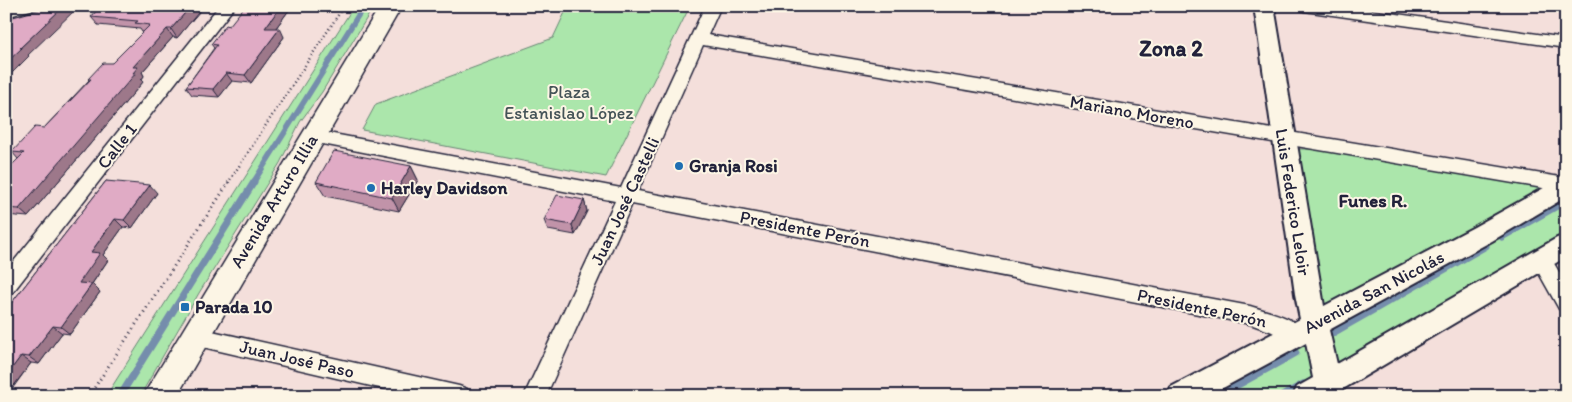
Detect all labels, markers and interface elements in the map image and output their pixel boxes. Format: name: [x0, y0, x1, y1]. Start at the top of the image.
district label: Zona 2: [1139, 35, 1203, 62]
park label: Plaza Estanislao López: [504, 81, 634, 124]
street label: Mariano Moreno: [1068, 90, 1196, 134]
street label: Calle 1: [92, 119, 142, 173]
street label: Luis Federico Leloir: [1270, 127, 1316, 278]
street label: Avenida Arturo Illia: [225, 130, 323, 272]
street label: Juan José Castelli: [586, 133, 664, 269]
place label: Granja Rosi: [689, 155, 778, 177]
marker: Granja Rosi: [673, 160, 685, 172]
place label: Harley Davidson: [381, 177, 508, 199]
marker: Harley Davidson: [365, 182, 377, 194]
district label: Funes R.: [1338, 189, 1408, 212]
street label: Presidente Perón: [738, 206, 872, 252]
street label: Avenida San Nicolás: [1300, 246, 1448, 338]
street label: Presidente Perón: [1135, 284, 1269, 332]
place label: Parada 10: [195, 296, 273, 318]
marker: Parada 10: [179, 301, 191, 313]
street label: Juan José Paso: [238, 335, 356, 383]

